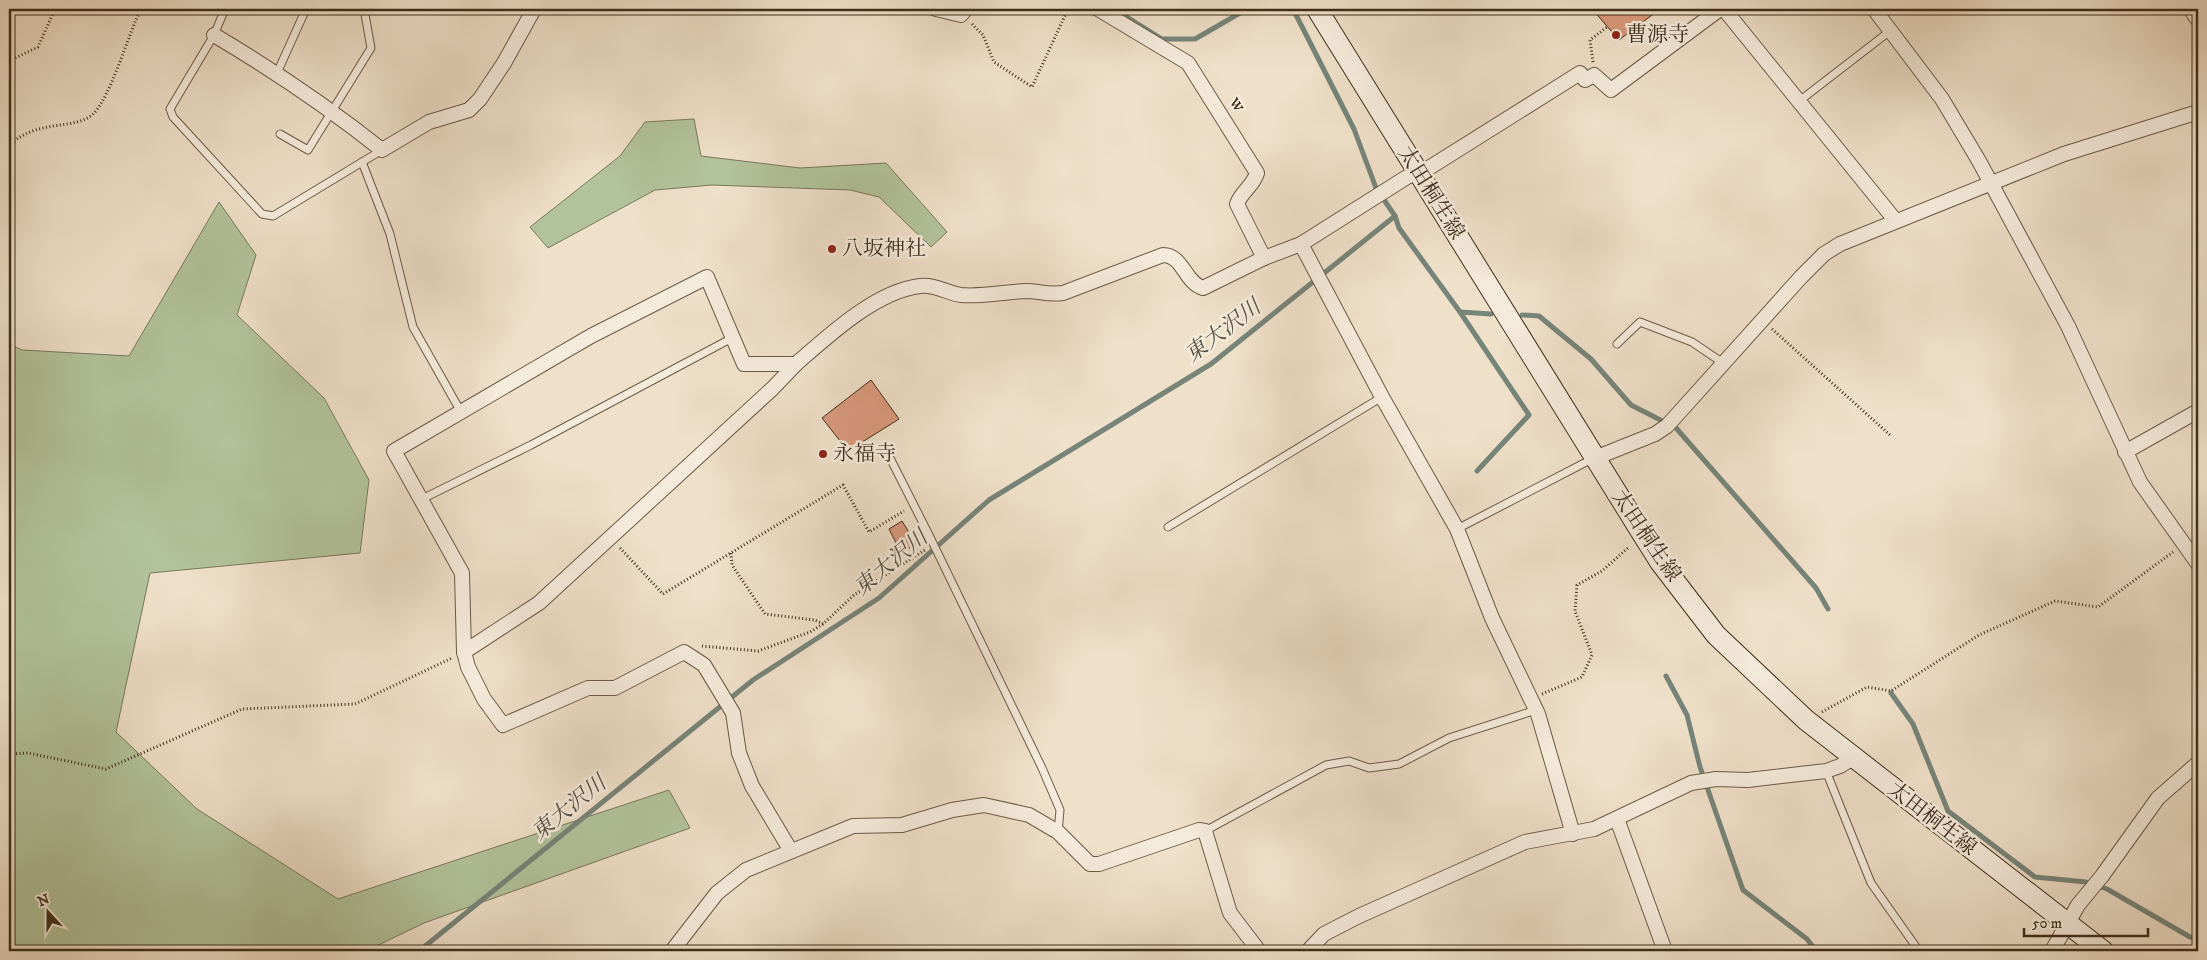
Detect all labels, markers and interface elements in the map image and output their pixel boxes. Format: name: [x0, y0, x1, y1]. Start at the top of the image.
place label: 曹源寺: [1626, 22, 1689, 48]
marker: 曹源寺: [1610, 29, 1622, 41]
street label: w: [1223, 91, 1253, 117]
street label: 太田桐生線: [1392, 142, 1470, 244]
place label: 八坂神社: [842, 236, 926, 262]
marker: 八坂神社: [826, 243, 838, 255]
water label: 東大沢川: [1180, 293, 1268, 368]
place label: 永福寺: [833, 441, 896, 467]
marker: 永福寺: [817, 448, 829, 460]
street label: 太田桐生線: [1606, 485, 1686, 587]
water label: 東大沢川: [849, 523, 935, 602]
water label: 東大沢川: [526, 769, 613, 846]
street label: 太田桐生線: [1883, 776, 1981, 862]
north arrow: [22, 888, 72, 938]
text: N: [35, 890, 53, 911]
scale bar: [2024, 905, 2148, 937]
text: 50 m: [2032, 914, 2062, 933]

